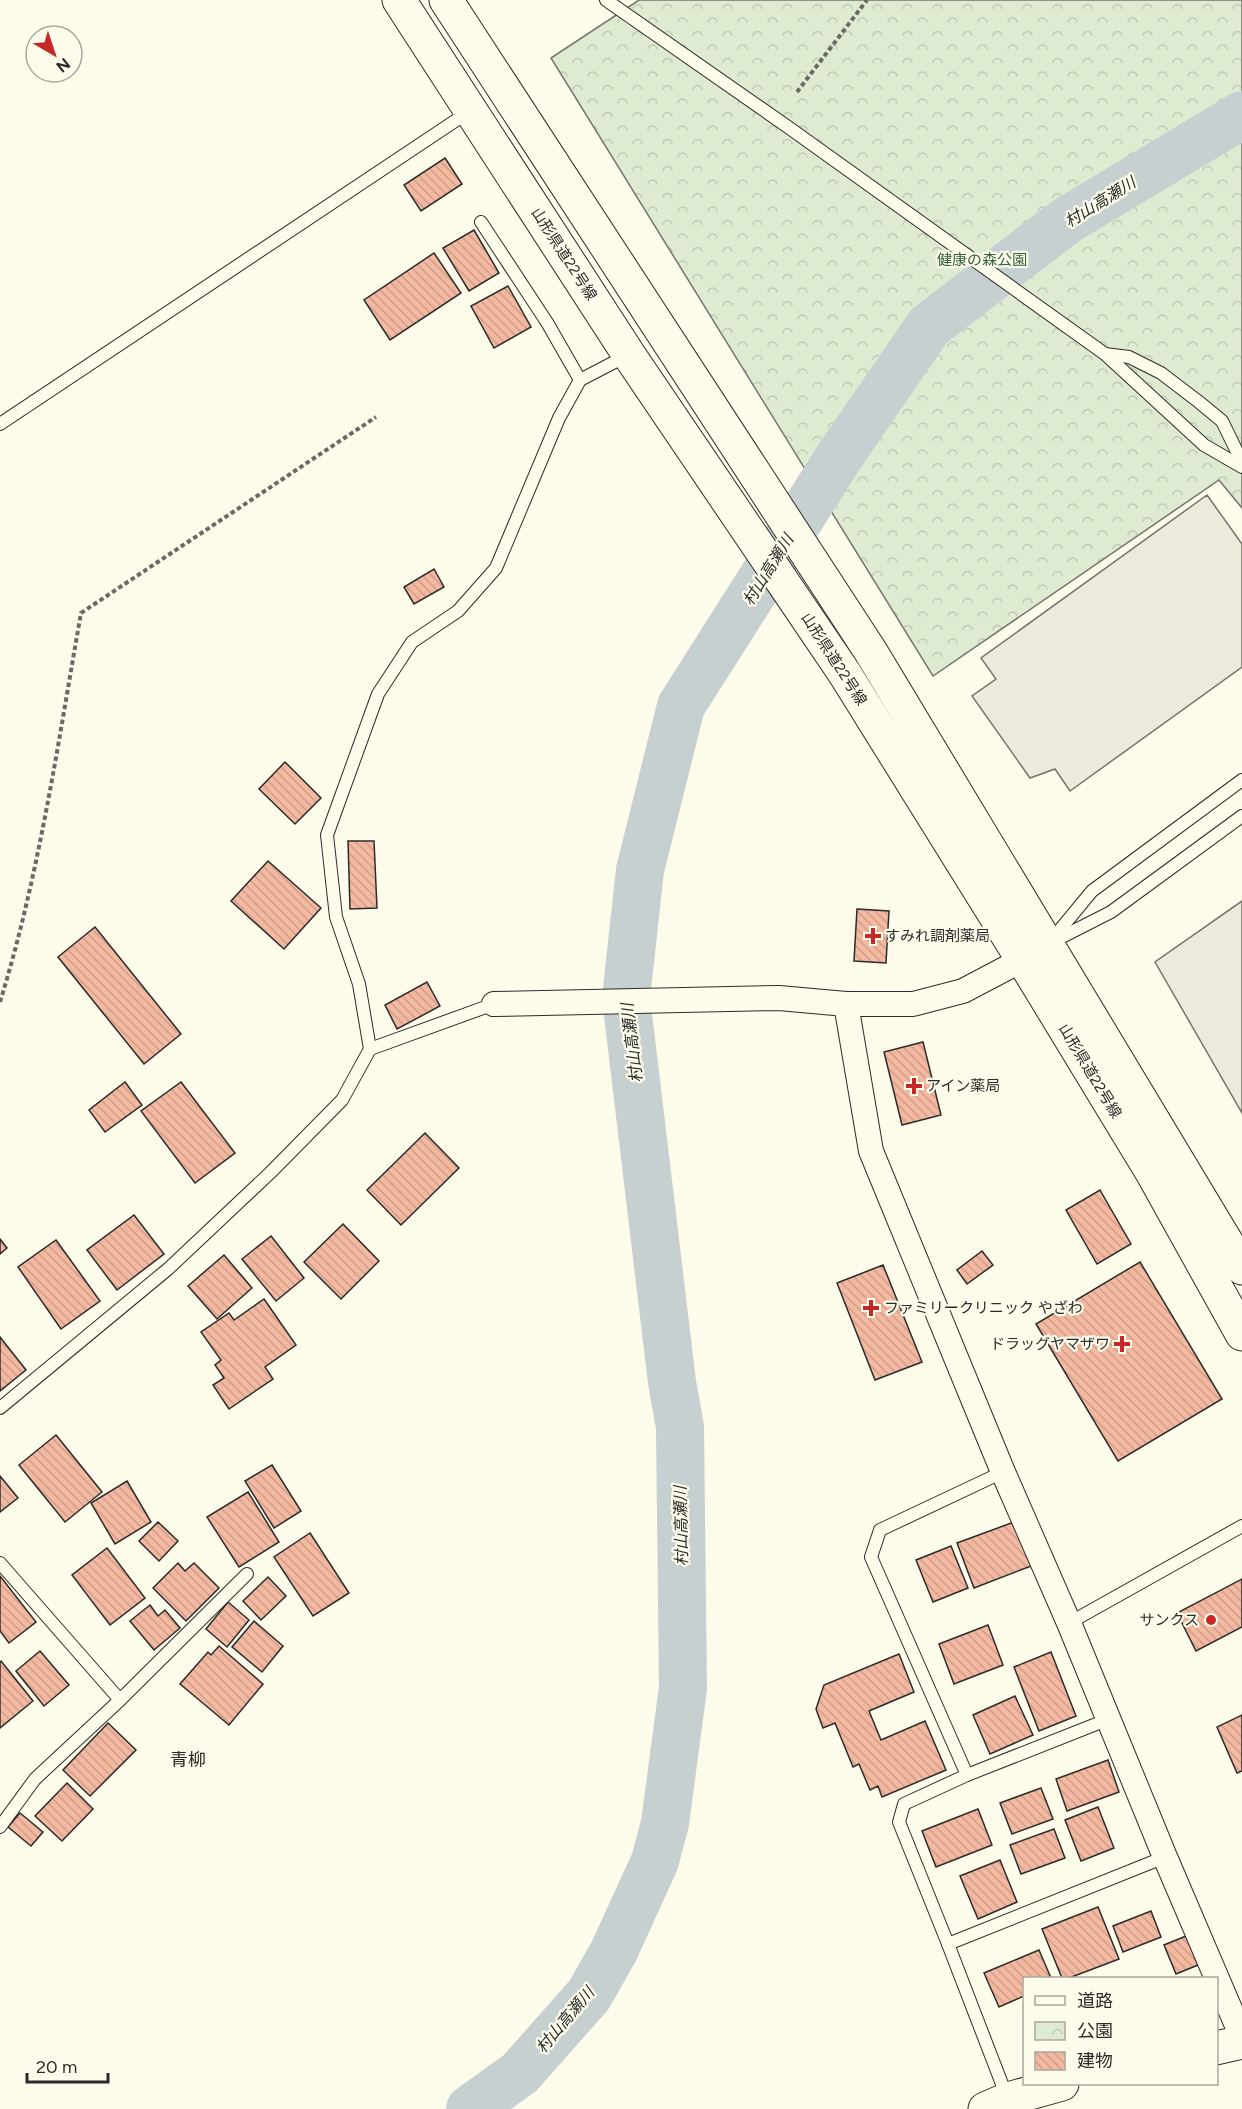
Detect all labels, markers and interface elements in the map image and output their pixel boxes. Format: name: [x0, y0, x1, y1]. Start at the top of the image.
north arrow: [24, 24, 84, 84]
text: N: [52, 54, 74, 77]
water label: 村山高瀬川: [1061, 172, 1141, 231]
street label: 山形県道22号線: [527, 204, 601, 304]
park label: 健康の森公園: [937, 251, 1027, 269]
water label: 村山高瀬川: [739, 529, 798, 609]
street label: 山形県道22号線: [797, 609, 871, 709]
place label: すみれ調剤薬局: [885, 927, 990, 945]
marker: すみれ調剤薬局: [866, 929, 880, 943]
water label: 村山高瀬川: [617, 1000, 646, 1084]
street label: 山形県道22号線: [1055, 1021, 1125, 1121]
place label: アイン薬局: [926, 1077, 1000, 1095]
marker: アイン薬局: [907, 1079, 921, 1093]
marker: ファミリークリニック やざわ: [862, 1299, 880, 1317]
place label: ファミリークリニック やざわ: [884, 1299, 1083, 1317]
place label: ドラッグヤマザワ: [990, 1335, 1110, 1353]
marker: ドラッグヤマザワ: [1115, 1337, 1129, 1351]
water label: 村山高瀬川: [671, 1484, 691, 1566]
place label: サンクス: [1139, 1611, 1199, 1629]
marker: サンクス: [1204, 1613, 1218, 1627]
district label: 青柳: [170, 1749, 206, 1771]
legend: [1023, 1977, 1218, 2085]
water label: 村山高瀬川: [532, 1982, 599, 2057]
text: 道路: [1077, 1990, 1113, 2012]
text: 公園: [1077, 2020, 1113, 2042]
scale bar: [27, 2046, 108, 2084]
text: 建物: [1077, 2050, 1113, 2072]
text: 20 m: [36, 2056, 77, 2078]

